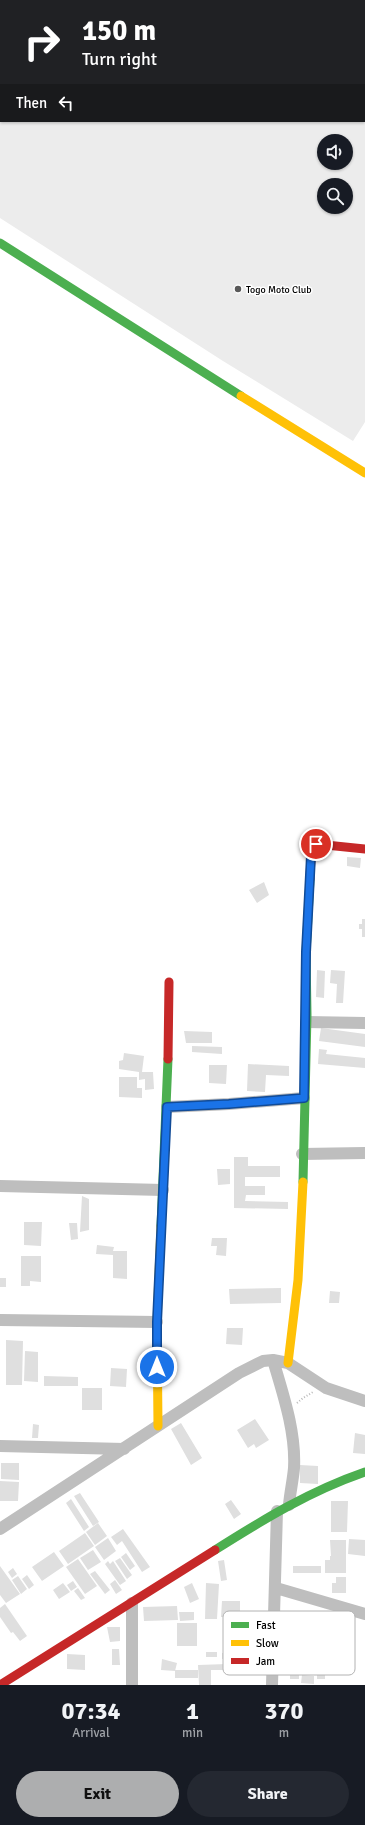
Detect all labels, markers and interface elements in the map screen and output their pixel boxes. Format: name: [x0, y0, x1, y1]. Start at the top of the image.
text: 150 m: [82, 14, 156, 48]
icon: right: [16, 16, 68, 68]
text: Turn right: [82, 48, 157, 70]
icon: left: [55, 92, 77, 114]
text: Then: [16, 94, 47, 112]
map controls: [317, 134, 353, 214]
button: sound: [317, 134, 353, 170]
button: search: [317, 178, 353, 214]
marker: Togo Moto Club: [233, 284, 243, 294]
place label: Togo Moto Club: [246, 284, 312, 296]
pin: [299, 827, 333, 861]
icon: arrive: [305, 833, 327, 855]
position arrow: [136, 1346, 178, 1388]
legend: [223, 1611, 355, 1675]
text: Fast: [256, 1619, 276, 1632]
text: Slow: [256, 1637, 279, 1650]
text: Jam: [256, 1655, 275, 1668]
text: 07:34: [62, 1696, 120, 1726]
text: 1: [186, 1696, 199, 1726]
text: 370: [265, 1696, 303, 1726]
text: Arrival: [72, 1725, 110, 1741]
text: min: [182, 1725, 203, 1741]
text: m: [279, 1725, 289, 1741]
button: Exit: [16, 1771, 179, 1817]
button: Share: [187, 1771, 349, 1817]

